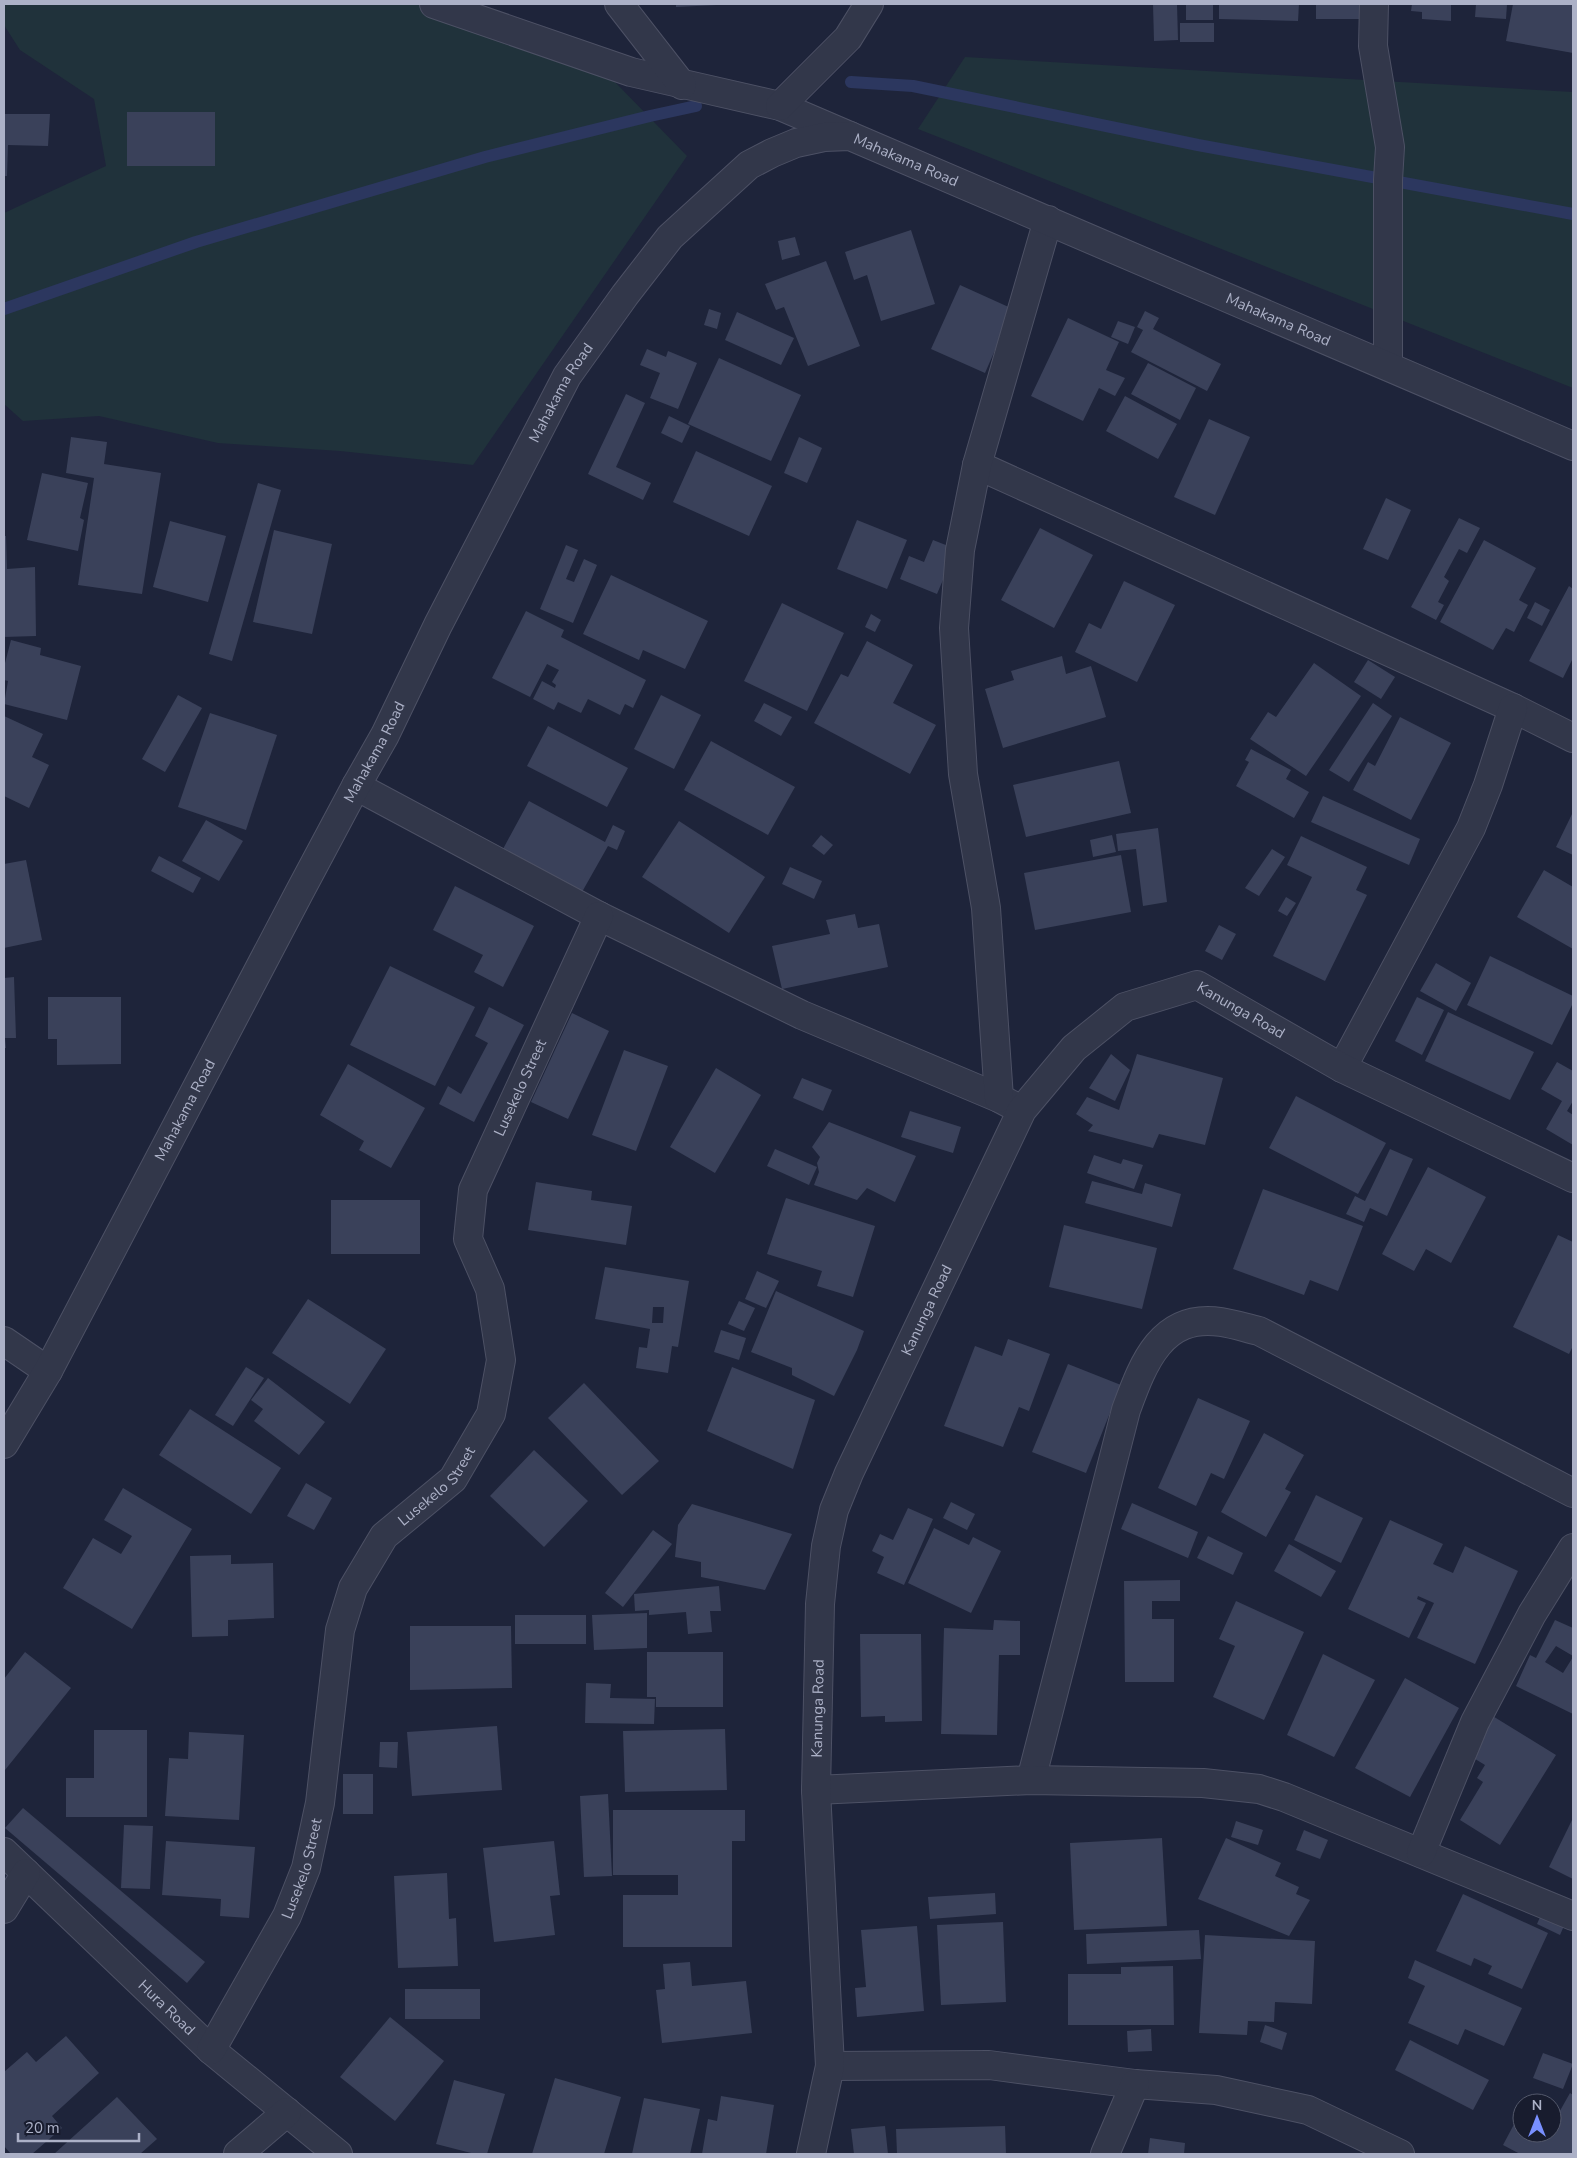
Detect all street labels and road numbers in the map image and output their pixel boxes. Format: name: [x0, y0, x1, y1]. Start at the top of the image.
street label: Mahakama Road: [850, 129, 962, 191]
street label: Mahakama Road: [1223, 288, 1334, 351]
street label: Mahakama Road: [524, 339, 598, 446]
street label: Mahakama Road: [339, 698, 410, 806]
street label: Kanunga Road: [1193, 977, 1289, 1043]
street label: Lusekelo Street: [489, 1035, 551, 1139]
street label: Mahakama Road: [150, 1056, 220, 1164]
street label: Kanunga Road: [896, 1261, 957, 1359]
street label: Lusekelo Street: [394, 1442, 480, 1530]
street label: Kanunga Road: [807, 1659, 829, 1758]
street label: Lusekelo Street: [277, 1816, 327, 1922]
street label: Hura Road: [134, 1975, 199, 2040]

